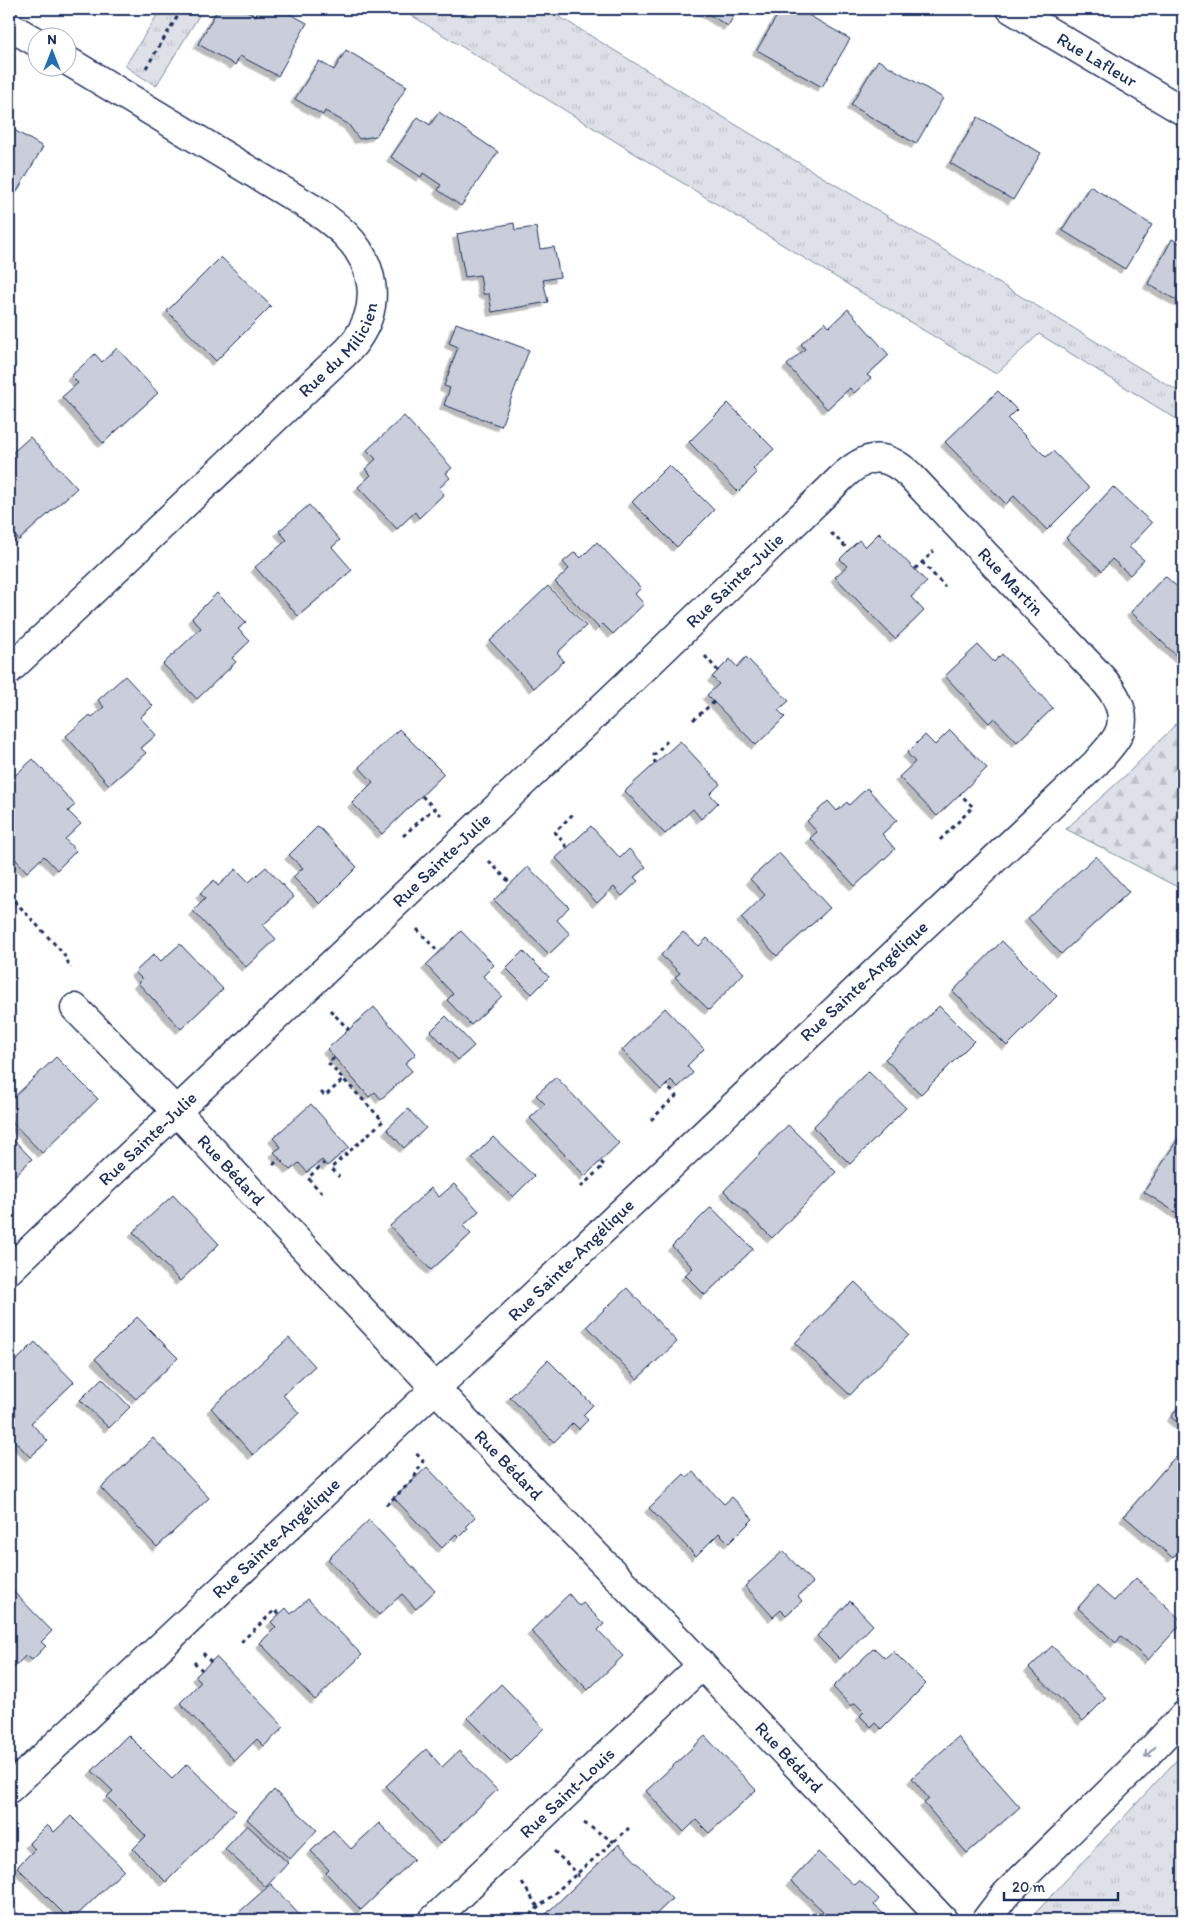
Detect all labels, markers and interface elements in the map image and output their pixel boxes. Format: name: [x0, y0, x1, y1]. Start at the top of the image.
north arrow: [28, 28, 78, 78]
street label: Rue Lafleur: [1053, 28, 1142, 93]
text: N: [47, 31, 57, 48]
street label: Rue du Milicien: [294, 301, 382, 402]
street label: Rue Sainte-Julie: [681, 528, 788, 633]
street label: Rue Martin: [973, 543, 1048, 620]
street label: Rue Sainte-Julie: [388, 808, 495, 912]
street label: Rue Sainte-Angélique: [795, 916, 933, 1046]
street label: Rue Sainte-Julie: [94, 1087, 201, 1190]
street label: Rue Bédard: [193, 1130, 270, 1210]
street label: Rue Sainte-Angélique: [503, 1194, 639, 1326]
street label: Rue Bédard: [470, 1425, 548, 1505]
street label: Rue Sainte-Angélique: [207, 1473, 345, 1603]
street label: Rue Bédard: [750, 1717, 828, 1797]
street label: Rue Saint-Louis: [515, 1743, 619, 1843]
one-way arrow: [1144, 1745, 1156, 1758]
scale bar: [1004, 1869, 1118, 1901]
text: 20 m: [1012, 1878, 1046, 1896]

